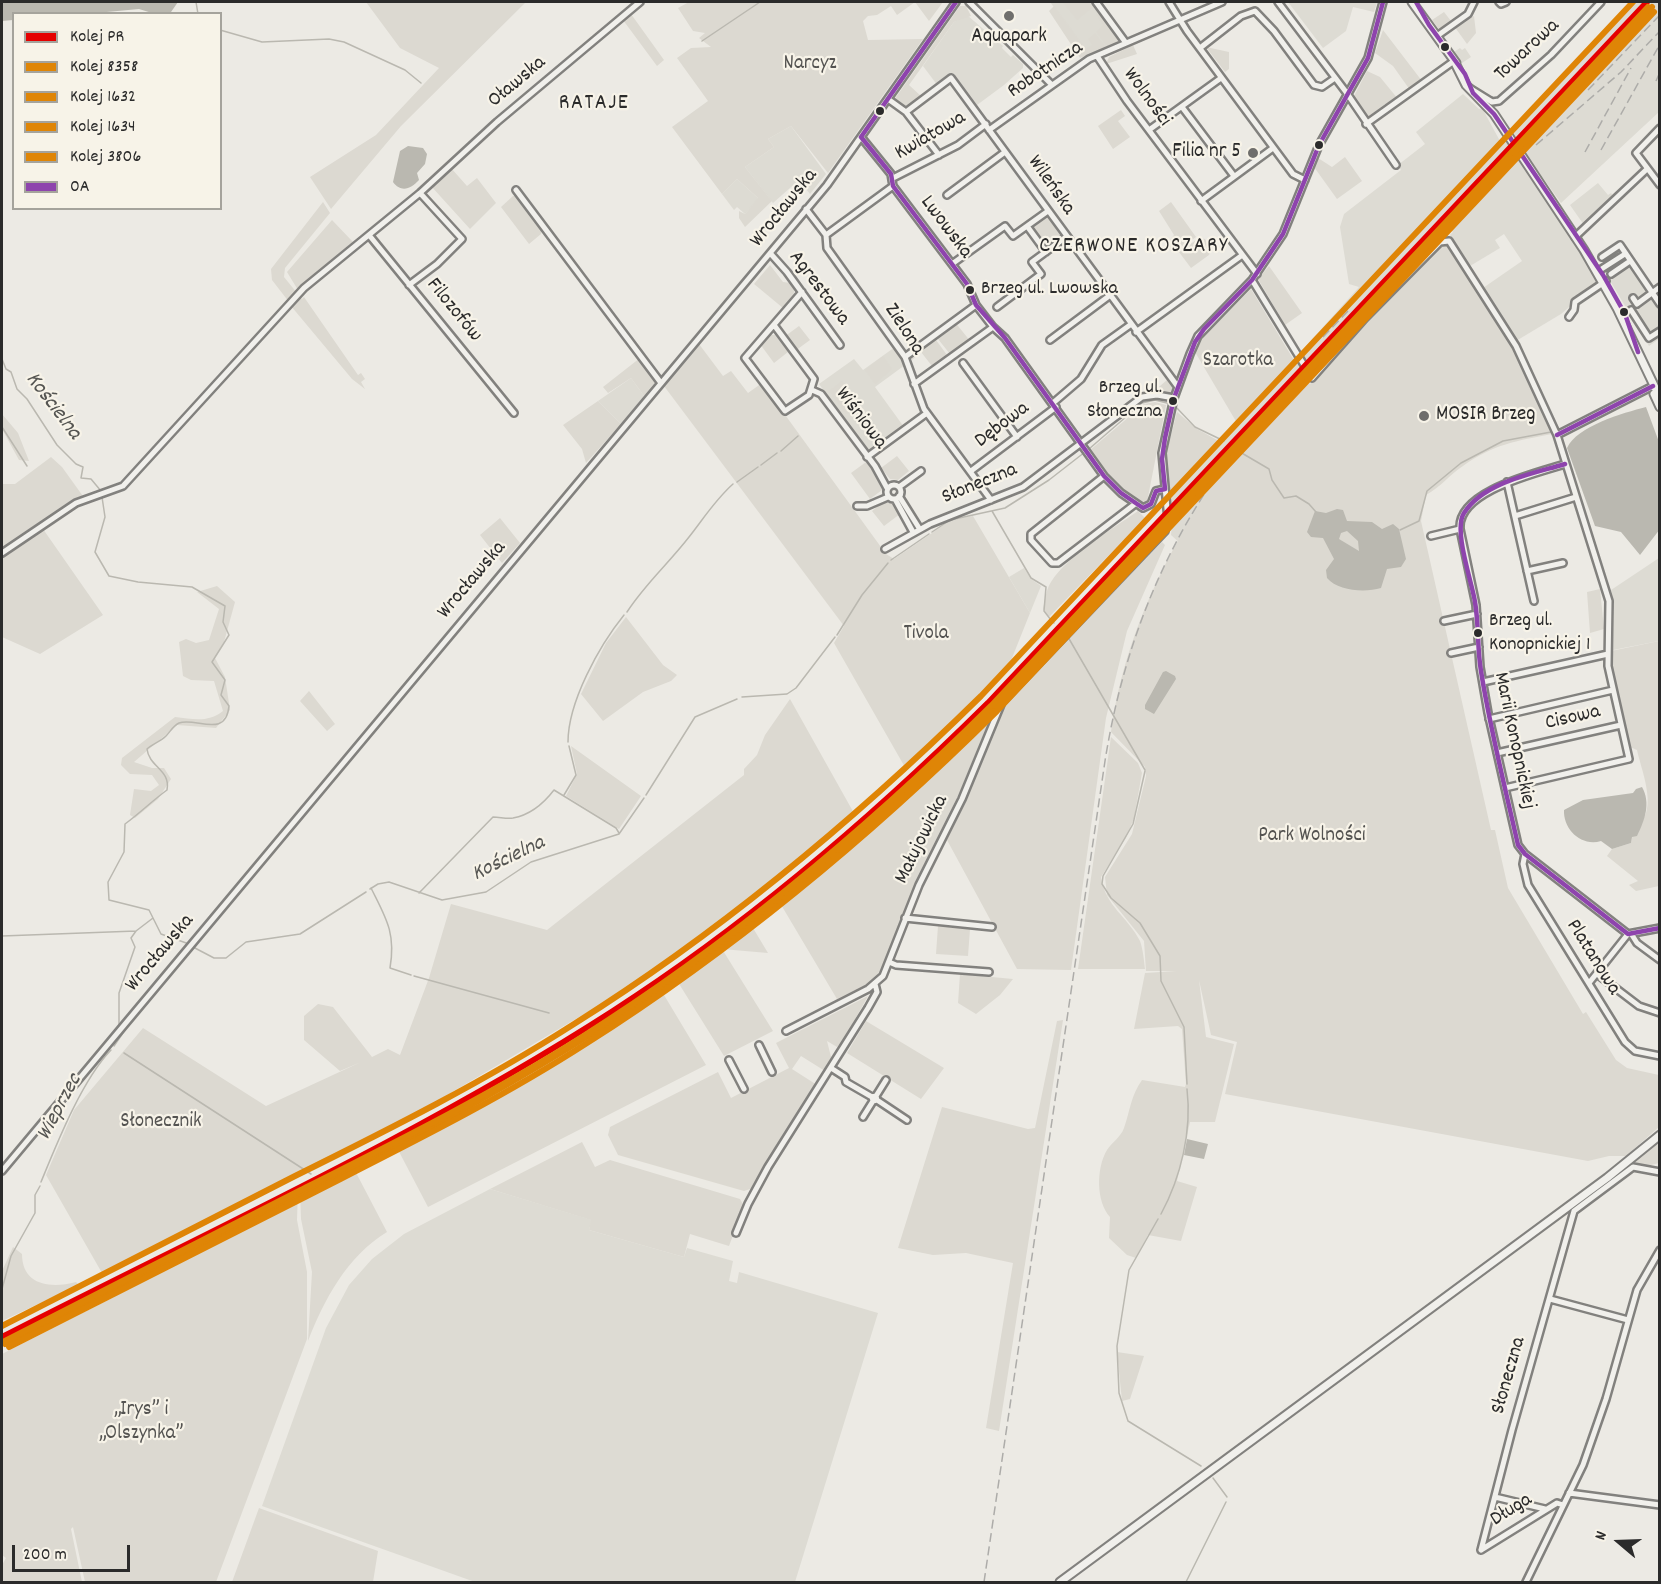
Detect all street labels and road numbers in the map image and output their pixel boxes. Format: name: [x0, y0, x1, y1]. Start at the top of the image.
street label: Towarowa: [1490, 15, 1566, 87]
street label: Robotnicza: [1003, 37, 1089, 105]
street label: Oławska: [484, 51, 552, 115]
street label: Wolności: [1116, 64, 1176, 132]
street label: Kwiatowa: [891, 107, 971, 167]
street label: Wileńska: [1020, 151, 1080, 221]
street label: Wrocławska: [746, 165, 824, 253]
street label: Lwowska: [913, 192, 977, 264]
street label: Agrestowa: [782, 247, 854, 331]
street label: Filozofów: [420, 274, 486, 348]
street label: Zielona: [877, 300, 929, 360]
street label: Wiśniowa: [829, 383, 891, 455]
street label: Dębowa: [971, 397, 1035, 455]
street label: Słoneczna: [939, 459, 1021, 511]
street label: Wrocławska: [433, 537, 513, 625]
street label: Marii Konopnickiej: [1486, 670, 1540, 812]
street label: Cisowa: [1543, 700, 1603, 738]
street label: Małujowicka: [891, 791, 955, 889]
street label: Wrocławska: [121, 910, 201, 998]
street label: Platanowa: [1559, 916, 1625, 1000]
street label: Słoneczna: [1487, 1335, 1533, 1417]
street label: Długa: [1487, 1489, 1537, 1533]

